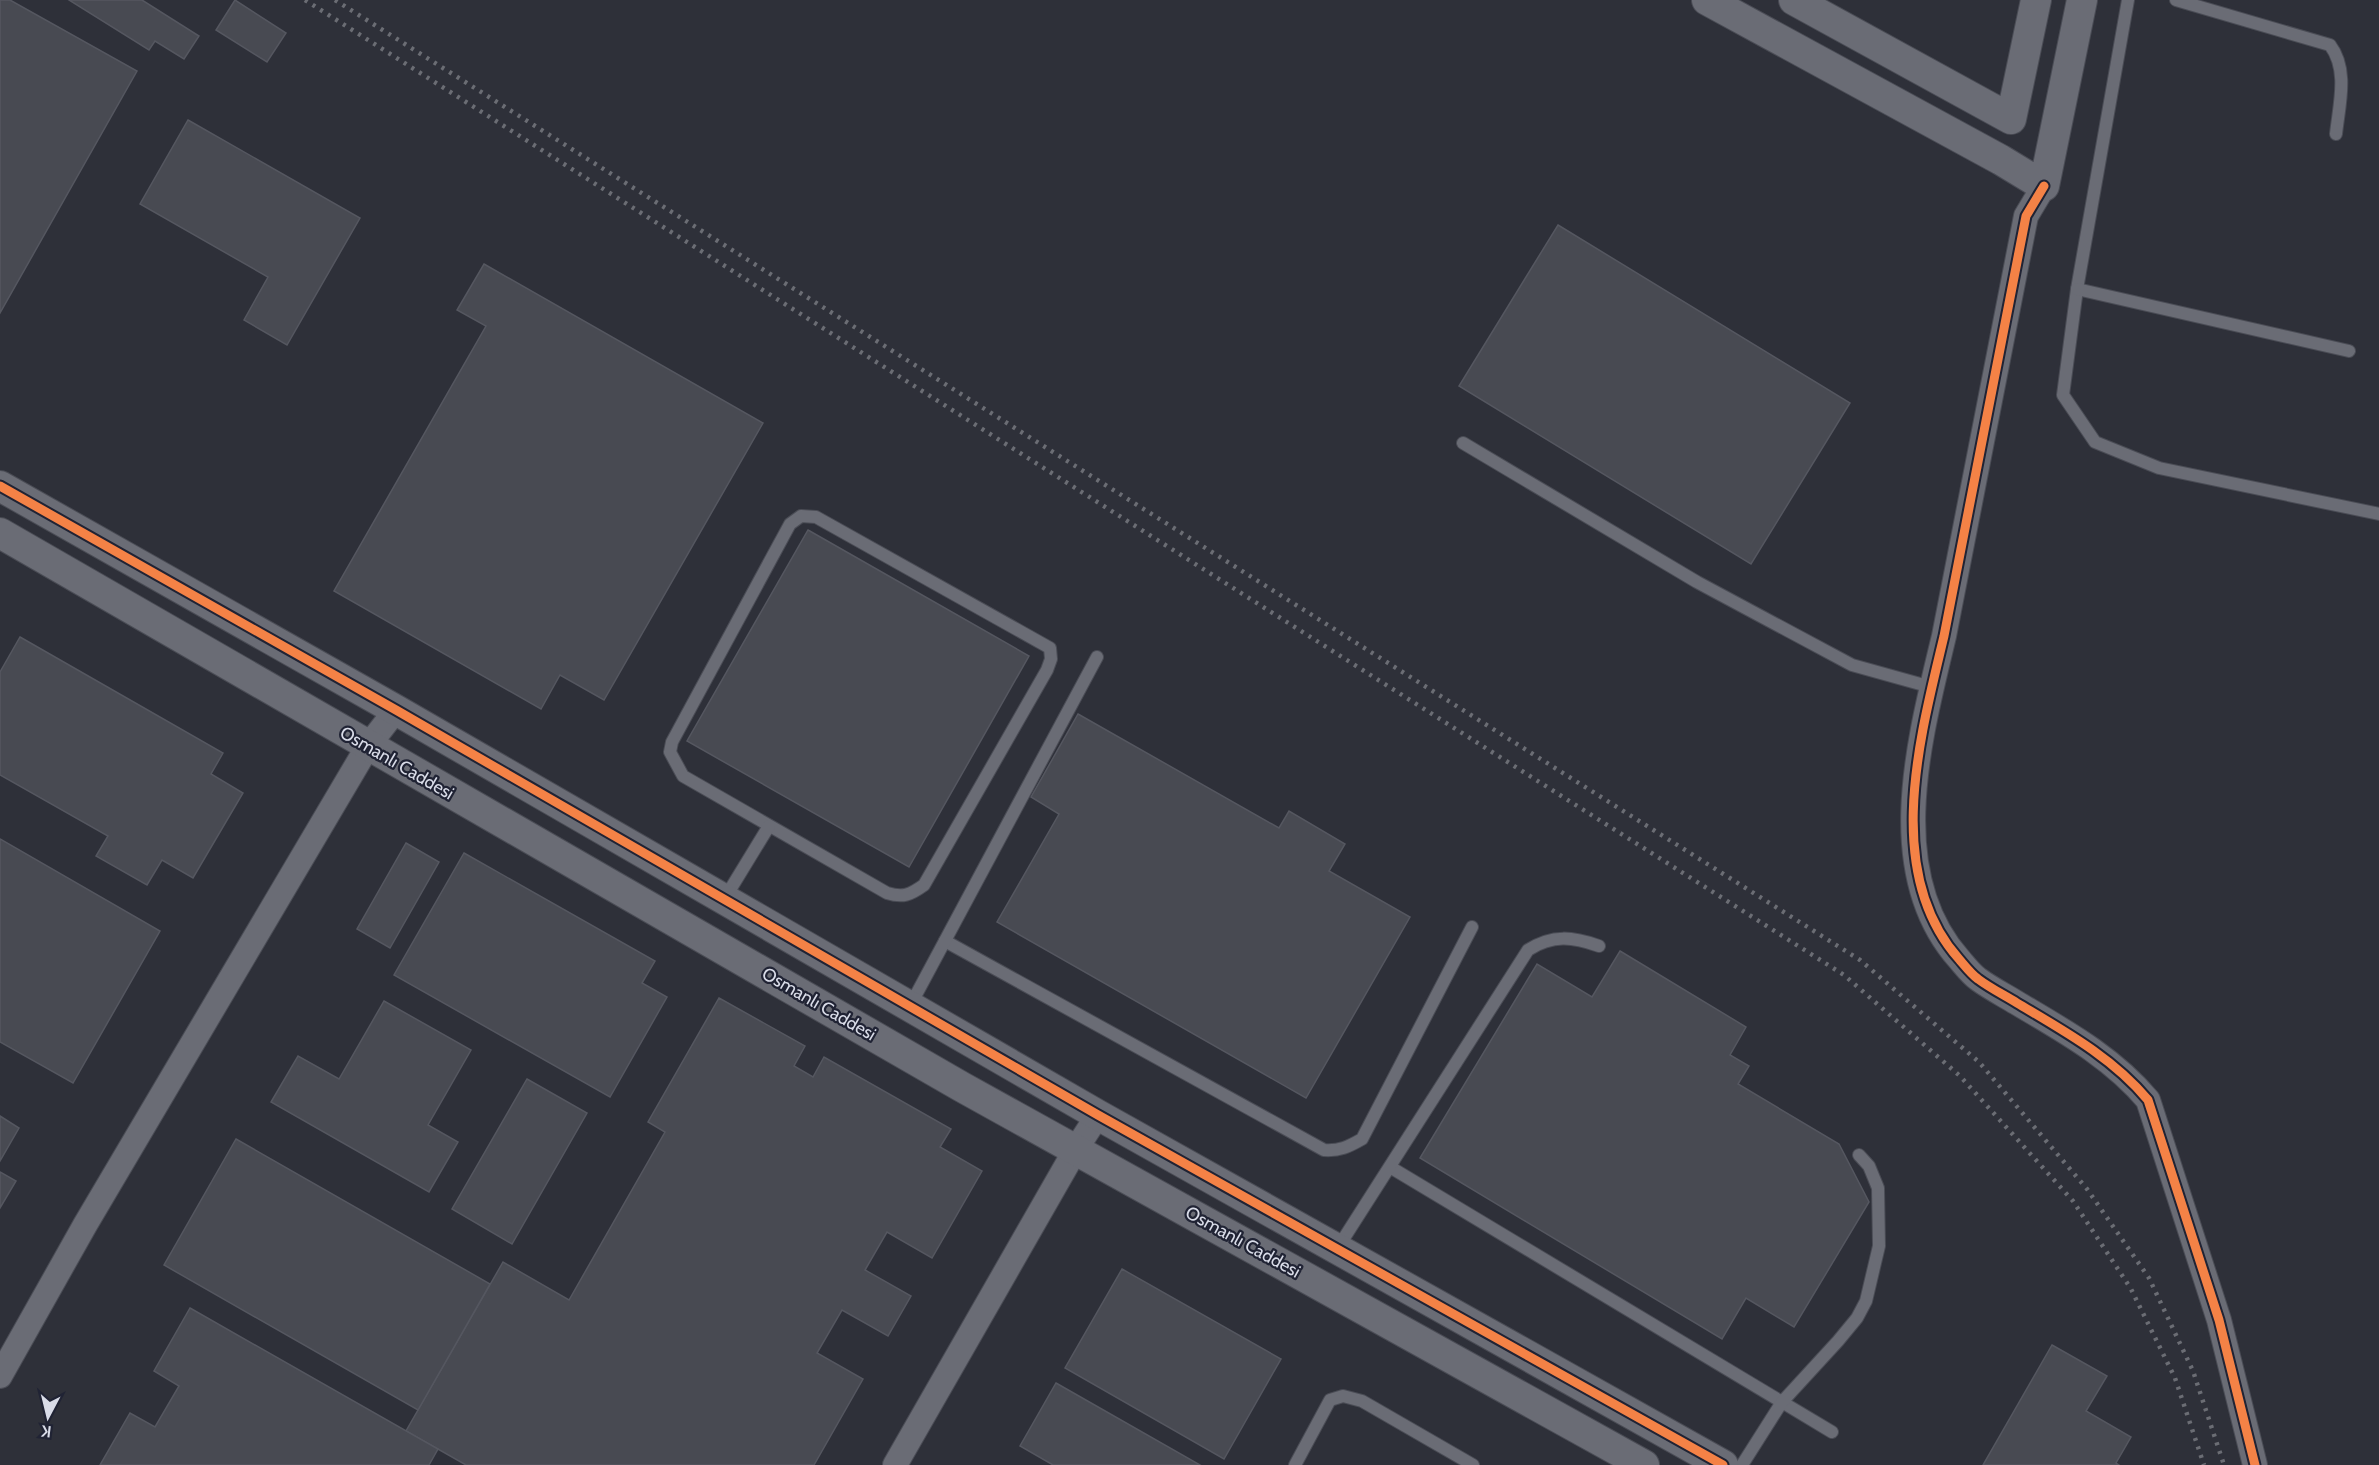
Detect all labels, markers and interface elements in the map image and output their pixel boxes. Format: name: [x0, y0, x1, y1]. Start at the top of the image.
street label: Osmanlı Caddesi: [336, 721, 458, 805]
street label: Osmanlı Caddesi: [758, 962, 880, 1046]
street label: Osmanlı Caddesi: [1182, 1201, 1304, 1283]
north arrow: [18, 1387, 78, 1447]
text: K: [40, 1421, 52, 1441]

